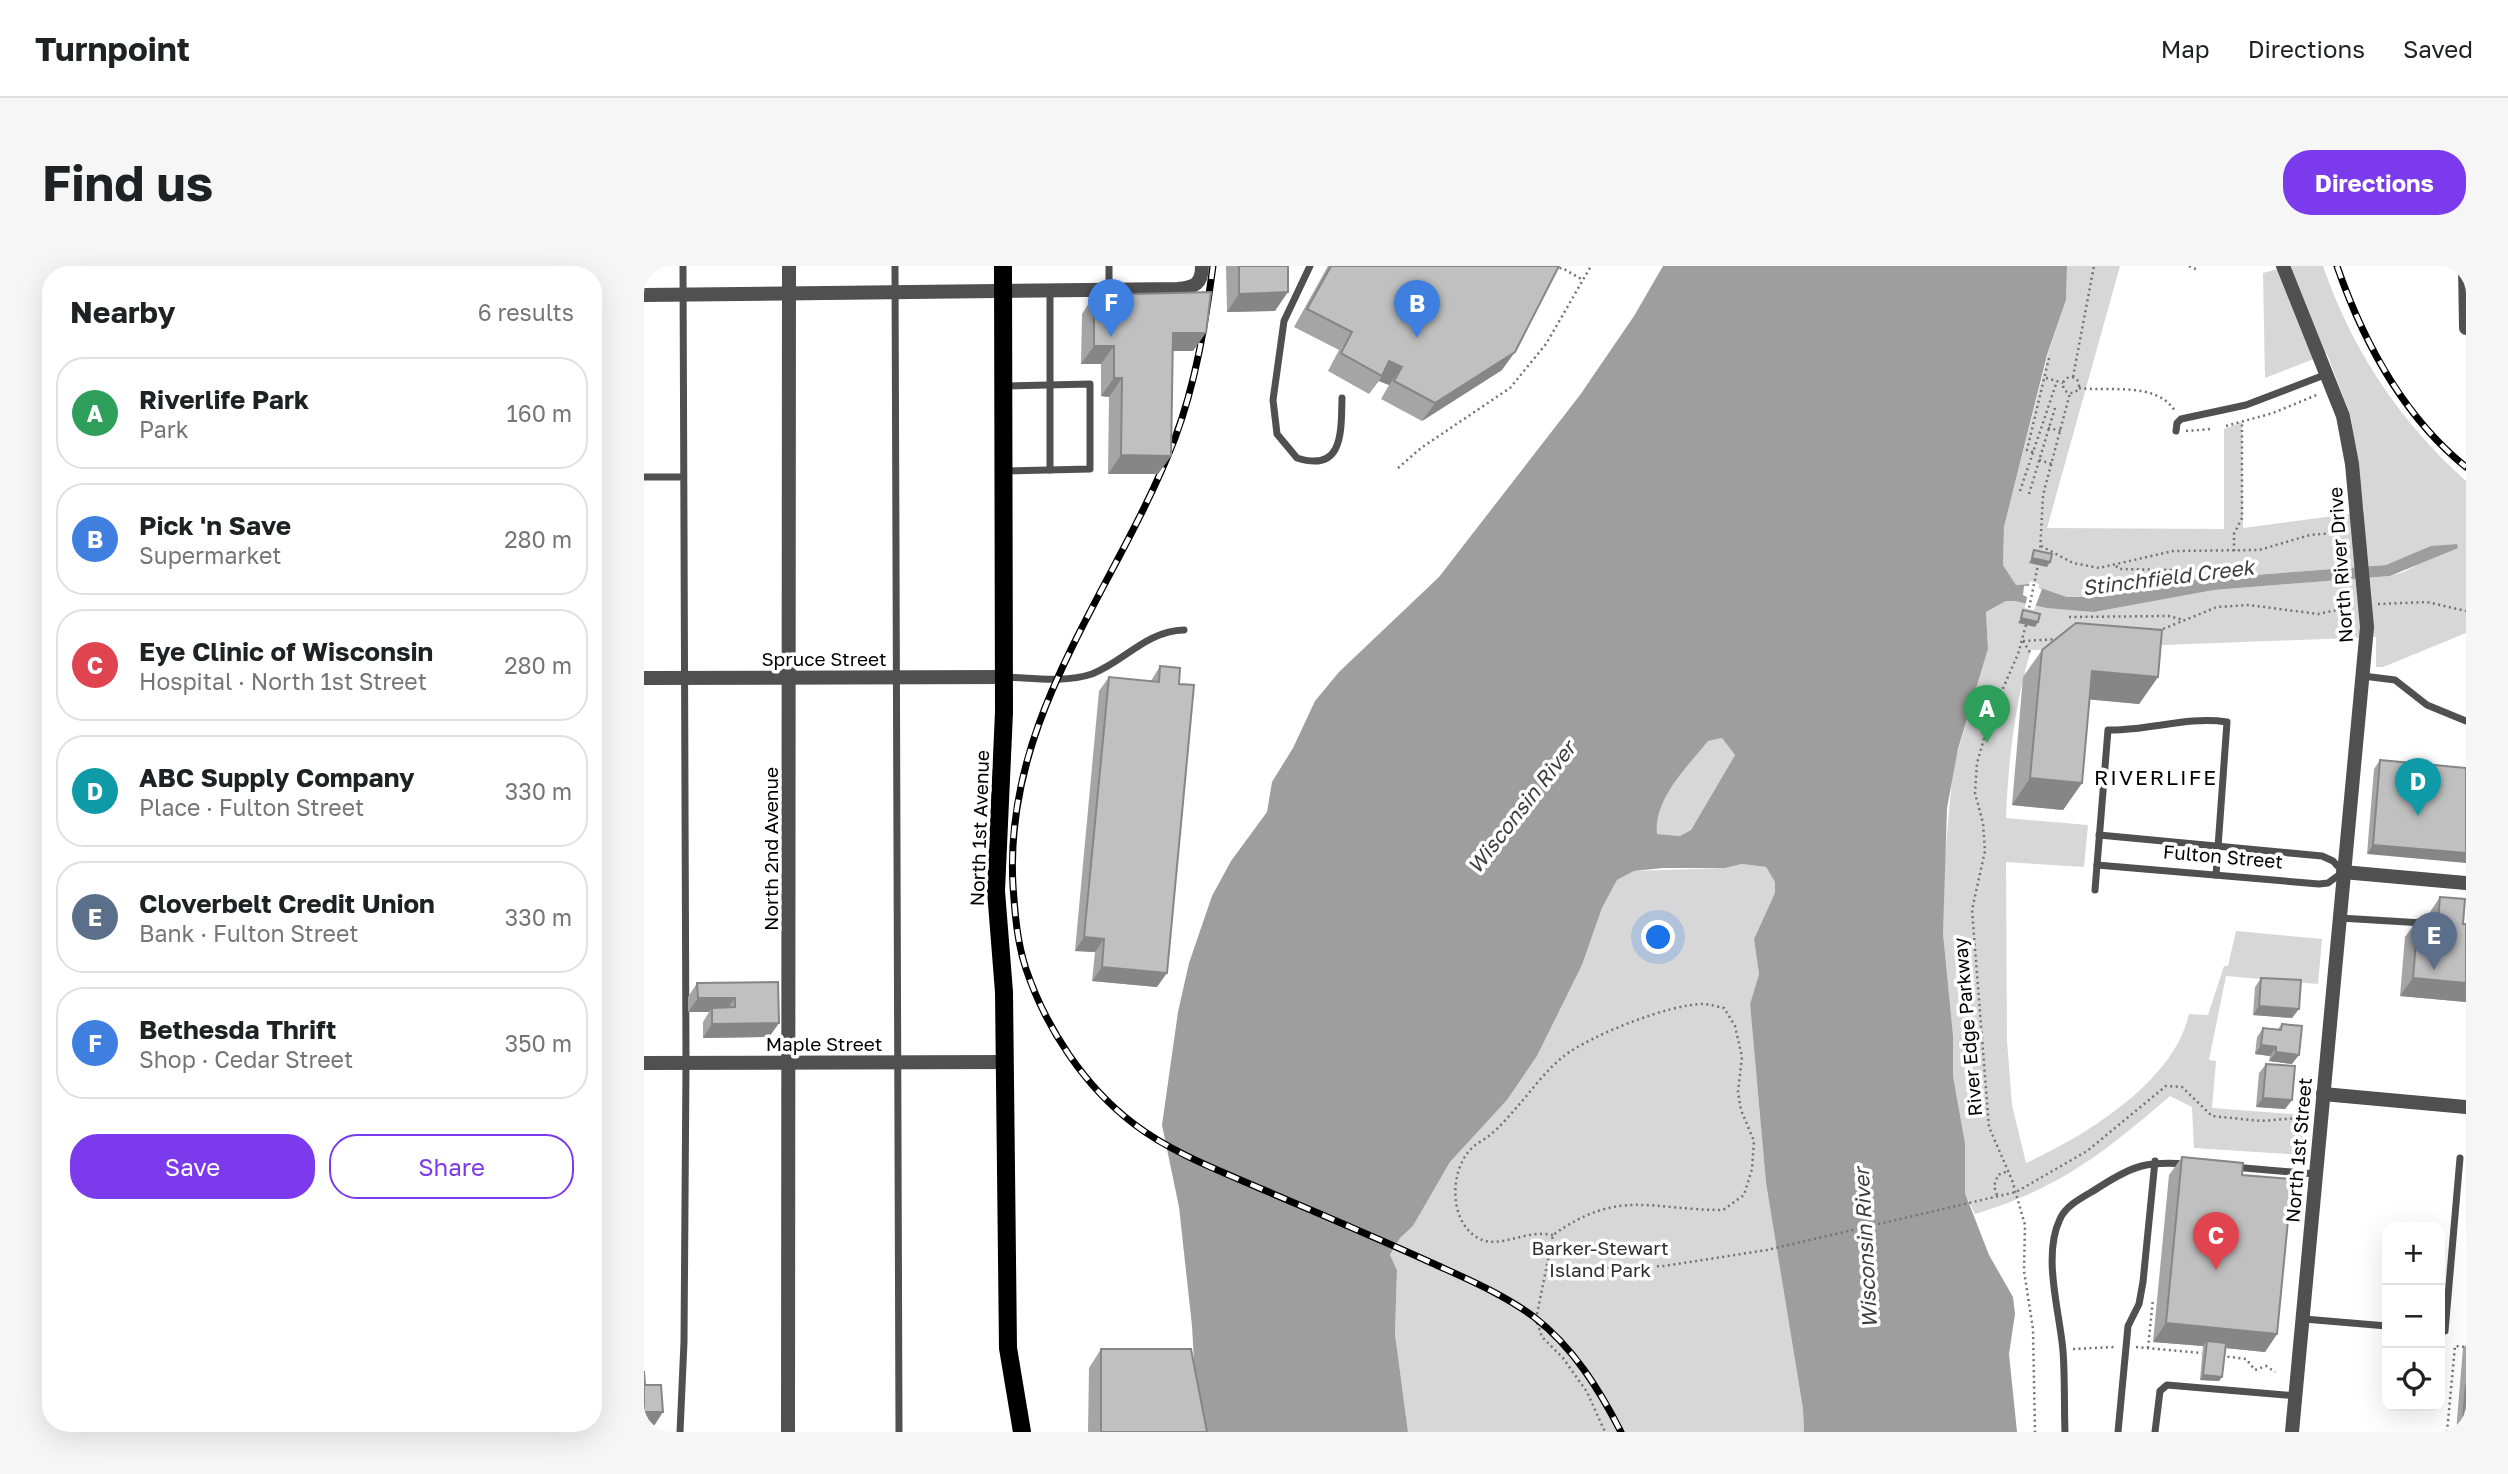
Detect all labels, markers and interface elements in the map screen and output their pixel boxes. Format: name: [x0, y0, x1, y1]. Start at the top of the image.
text: Turnpoint: [35, 29, 190, 68]
text: Map: [2161, 34, 2210, 63]
text: Directions: [2248, 34, 2365, 63]
text: Saved: [2403, 34, 2473, 63]
button: Directions: [2283, 150, 2466, 215]
text: Find us: [42, 153, 213, 212]
pin: F: [1088, 279, 1134, 337]
pin: B: [1394, 280, 1440, 338]
text: Nearby: [70, 294, 175, 330]
text: 6 results: [478, 298, 574, 326]
text: Riverlife Park: [139, 384, 309, 415]
text: A: [87, 399, 103, 427]
text: 160 m: [507, 399, 572, 427]
text: Park: [139, 415, 189, 443]
street label: North River Drive: [2323, 486, 2357, 644]
text: Pick 'n Save: [139, 510, 291, 541]
text: B: [87, 525, 103, 553]
text: 280 m: [504, 525, 572, 553]
text: Supermarket: [139, 541, 282, 569]
water label: Stinchfield Creek: [2081, 553, 2258, 600]
text: Eye Clinic of Wisconsin: [139, 636, 433, 667]
street label: Spruce Street: [761, 647, 887, 670]
text: C: [87, 651, 103, 679]
text: 280 m: [504, 651, 572, 679]
text: Hospital · North 1st Street: [139, 667, 427, 695]
pin: A: [1964, 685, 2010, 743]
water label: Wisconsin River: [1461, 734, 1582, 878]
street label: North 1st Avenue: [965, 749, 993, 907]
pin: D: [2395, 758, 2441, 816]
text: ABC Supply Company: [139, 762, 415, 793]
district label: RIVERLIFE: [2094, 764, 2218, 790]
street label: North 2nd Avenue: [759, 767, 782, 931]
text: D: [87, 777, 103, 805]
text: 330 m: [505, 777, 572, 805]
text: Place · Fulton Street: [139, 793, 364, 821]
street label: Fulton Street: [2162, 839, 2284, 873]
text: Cloverbelt Credit Union: [139, 888, 435, 919]
text: E: [88, 903, 102, 931]
text: 330 m: [505, 903, 572, 931]
pin: E: [2411, 912, 2457, 970]
text: Bank · Fulton Street: [139, 919, 358, 947]
your location: [1641, 920, 1675, 954]
street label: River Edge Parkway: [1948, 936, 1986, 1117]
text: Bethesda Thrift: [139, 1014, 336, 1045]
text: F: [88, 1029, 102, 1057]
text: 350 m: [505, 1029, 572, 1057]
street label: Maple Street: [766, 1032, 882, 1055]
text: Shop · Cedar Street: [139, 1045, 353, 1073]
street label: North 1st Street: [2280, 1077, 2316, 1223]
button: Save: [70, 1134, 315, 1199]
button: Share: [329, 1134, 574, 1199]
water label: Wisconsin River: [1848, 1164, 1882, 1329]
pin: C: [2193, 1212, 2239, 1270]
map controls: [2382, 1222, 2445, 1411]
button: +: [2382, 1222, 2445, 1285]
park label: Barker-Stewart Island Park: [1531, 1236, 1669, 1281]
button: −: [2382, 1285, 2445, 1348]
button: locate: [2382, 1348, 2445, 1411]

